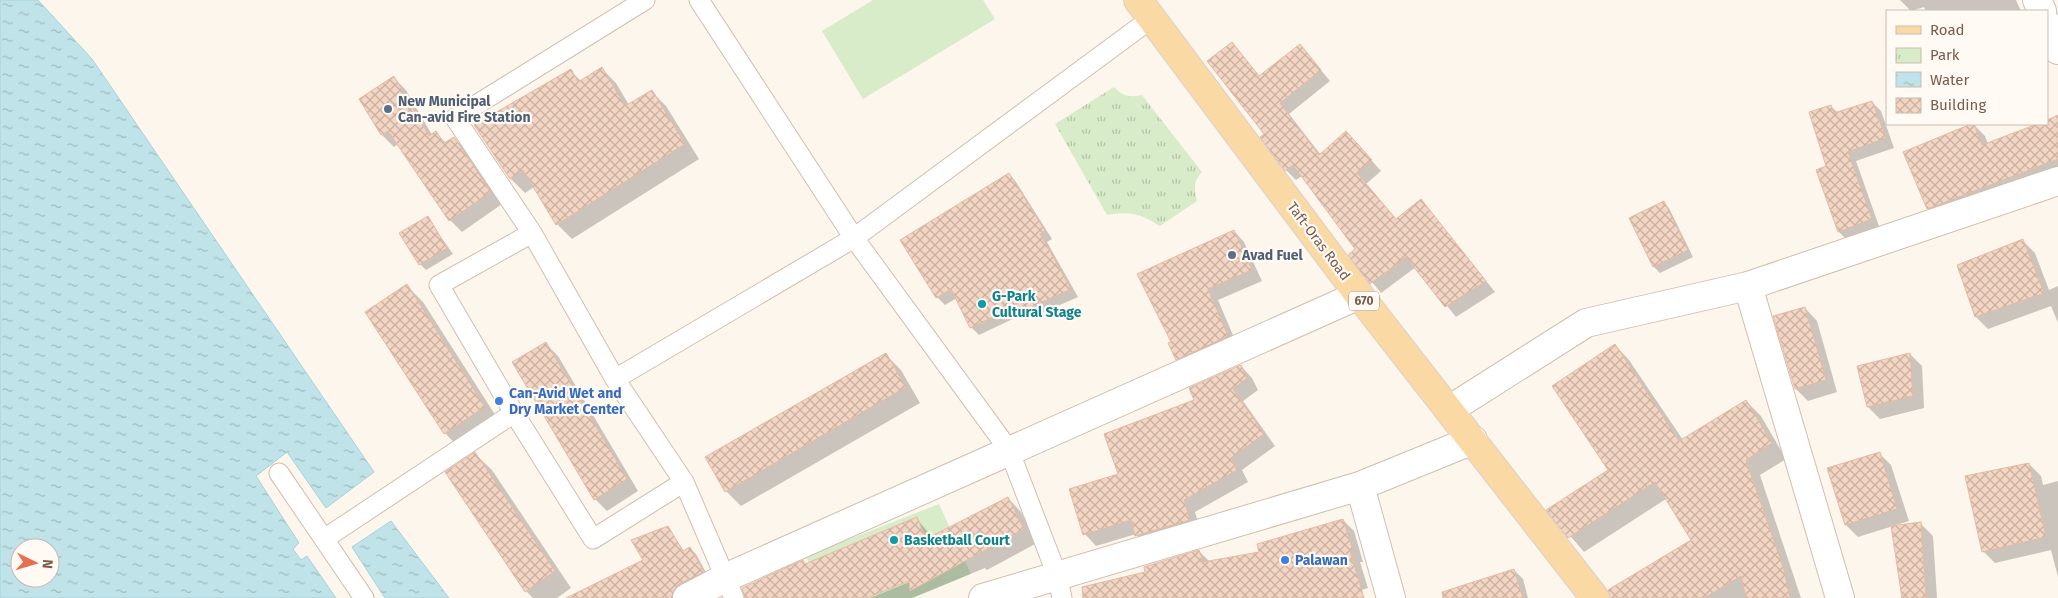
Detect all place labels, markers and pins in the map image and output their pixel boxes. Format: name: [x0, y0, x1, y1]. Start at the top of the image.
place label: New Municipal Can-avid Fire Station: [398, 93, 531, 126]
marker: New Municipal Can-avid Fire Station: [382, 103, 394, 115]
place label: Avad Fuel: [1241, 247, 1304, 264]
marker: Avad Fuel: [1226, 249, 1238, 261]
place label: G-Park Cultural Stage: [992, 288, 1082, 321]
marker: G-Park Cultural Stage: [976, 298, 988, 310]
place label: Can-Avid Wet and Dry Market Center: [509, 385, 625, 418]
marker: Can-Avid Wet and Dry Market Center: [493, 395, 505, 407]
place label: Basketball Court: [904, 532, 1011, 549]
marker: Basketball Court: [888, 534, 900, 546]
place label: Palawan: [1295, 552, 1348, 569]
marker: Palawan: [1279, 554, 1291, 566]

